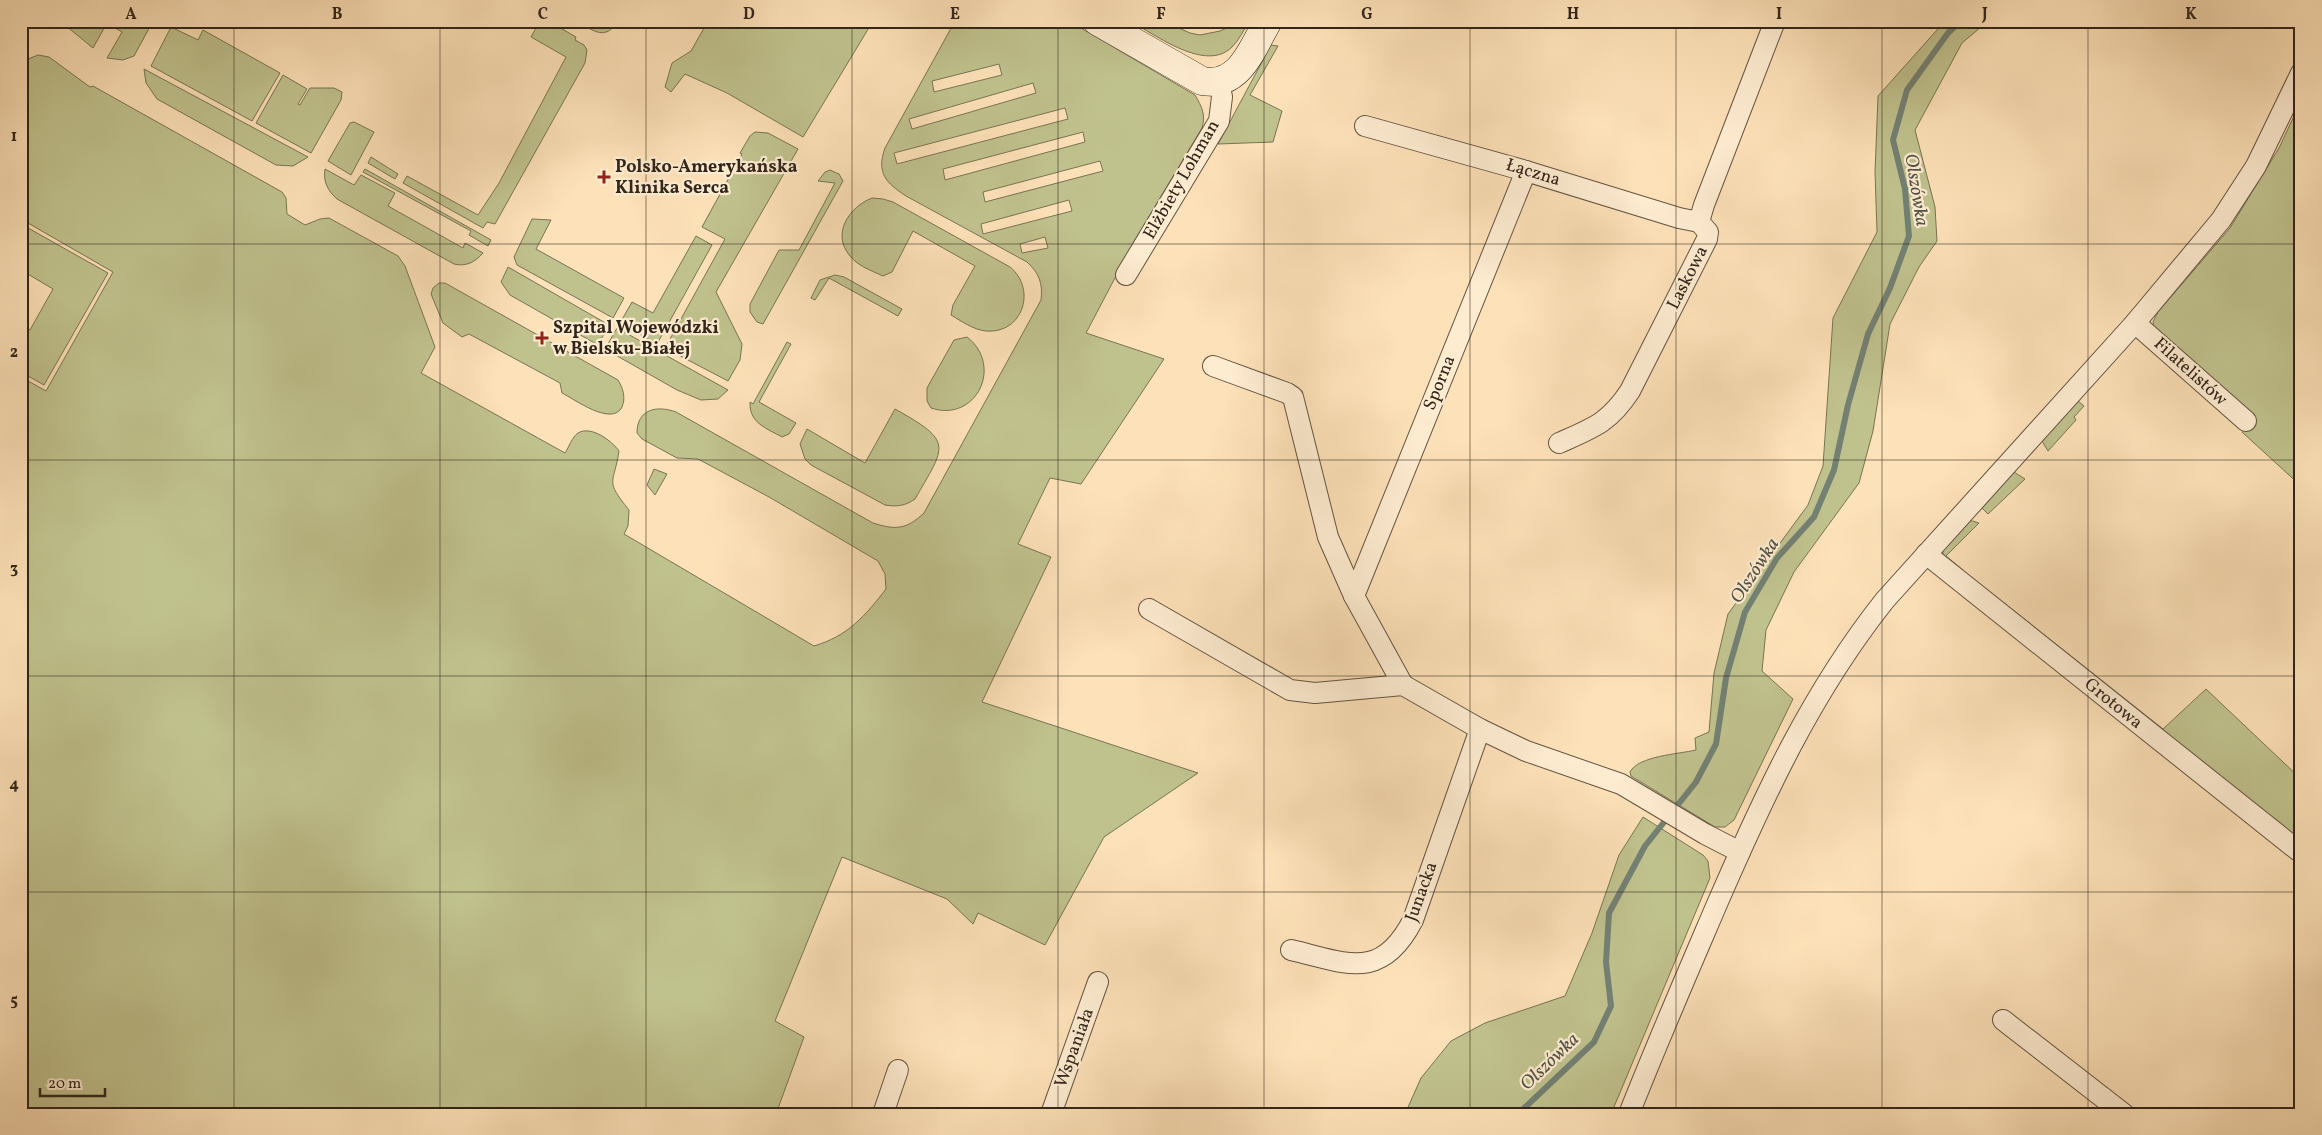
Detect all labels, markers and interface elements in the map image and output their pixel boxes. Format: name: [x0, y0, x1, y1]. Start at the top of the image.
text: A: [125, 4, 137, 26]
text: B: [332, 4, 343, 26]
text: C: [538, 4, 548, 26]
text: D: [743, 4, 755, 26]
text: E: [950, 4, 960, 26]
text: F: [1156, 4, 1166, 26]
text: G: [1361, 4, 1373, 26]
text: H: [1567, 4, 1579, 26]
text: I: [1776, 4, 1782, 26]
text: J: [1981, 4, 1988, 26]
text: K: [2185, 4, 2197, 26]
street label: Elżbiety Lohman: [1138, 116, 1226, 244]
text: 1: [11, 126, 17, 148]
water label: Olszówka: [1897, 152, 1935, 228]
street label: Łączna: [1503, 153, 1563, 193]
place label: Polsko-Amerykańska Klinika Serca: [615, 155, 798, 201]
marker: Polsko-Amerykańska Klinika Serca: [597, 170, 611, 184]
street label: Laskowa: [1661, 242, 1715, 314]
place label: Szpital Wojewódzki w Bielsku-Białej: [553, 316, 719, 362]
marker: Szpital Wojewódzki w Bielsku-Białej: [535, 331, 549, 345]
street label: Filatelistów: [2148, 332, 2232, 412]
text: 2: [10, 342, 18, 364]
street label: Sporna: [1418, 352, 1462, 414]
water label: Olszówka: [1724, 533, 1786, 609]
text: 3: [10, 558, 18, 580]
street label: Grotowa: [2078, 673, 2148, 735]
text: 4: [9, 774, 19, 796]
street label: Junacka: [1400, 858, 1444, 925]
text: 5: [10, 990, 18, 1012]
street label: Wspaniała: [1049, 1005, 1101, 1091]
water label: Olszówka: [1515, 1027, 1585, 1097]
scale bar: [40, 1065, 105, 1097]
text: 20 m: [48, 1074, 81, 1095]

